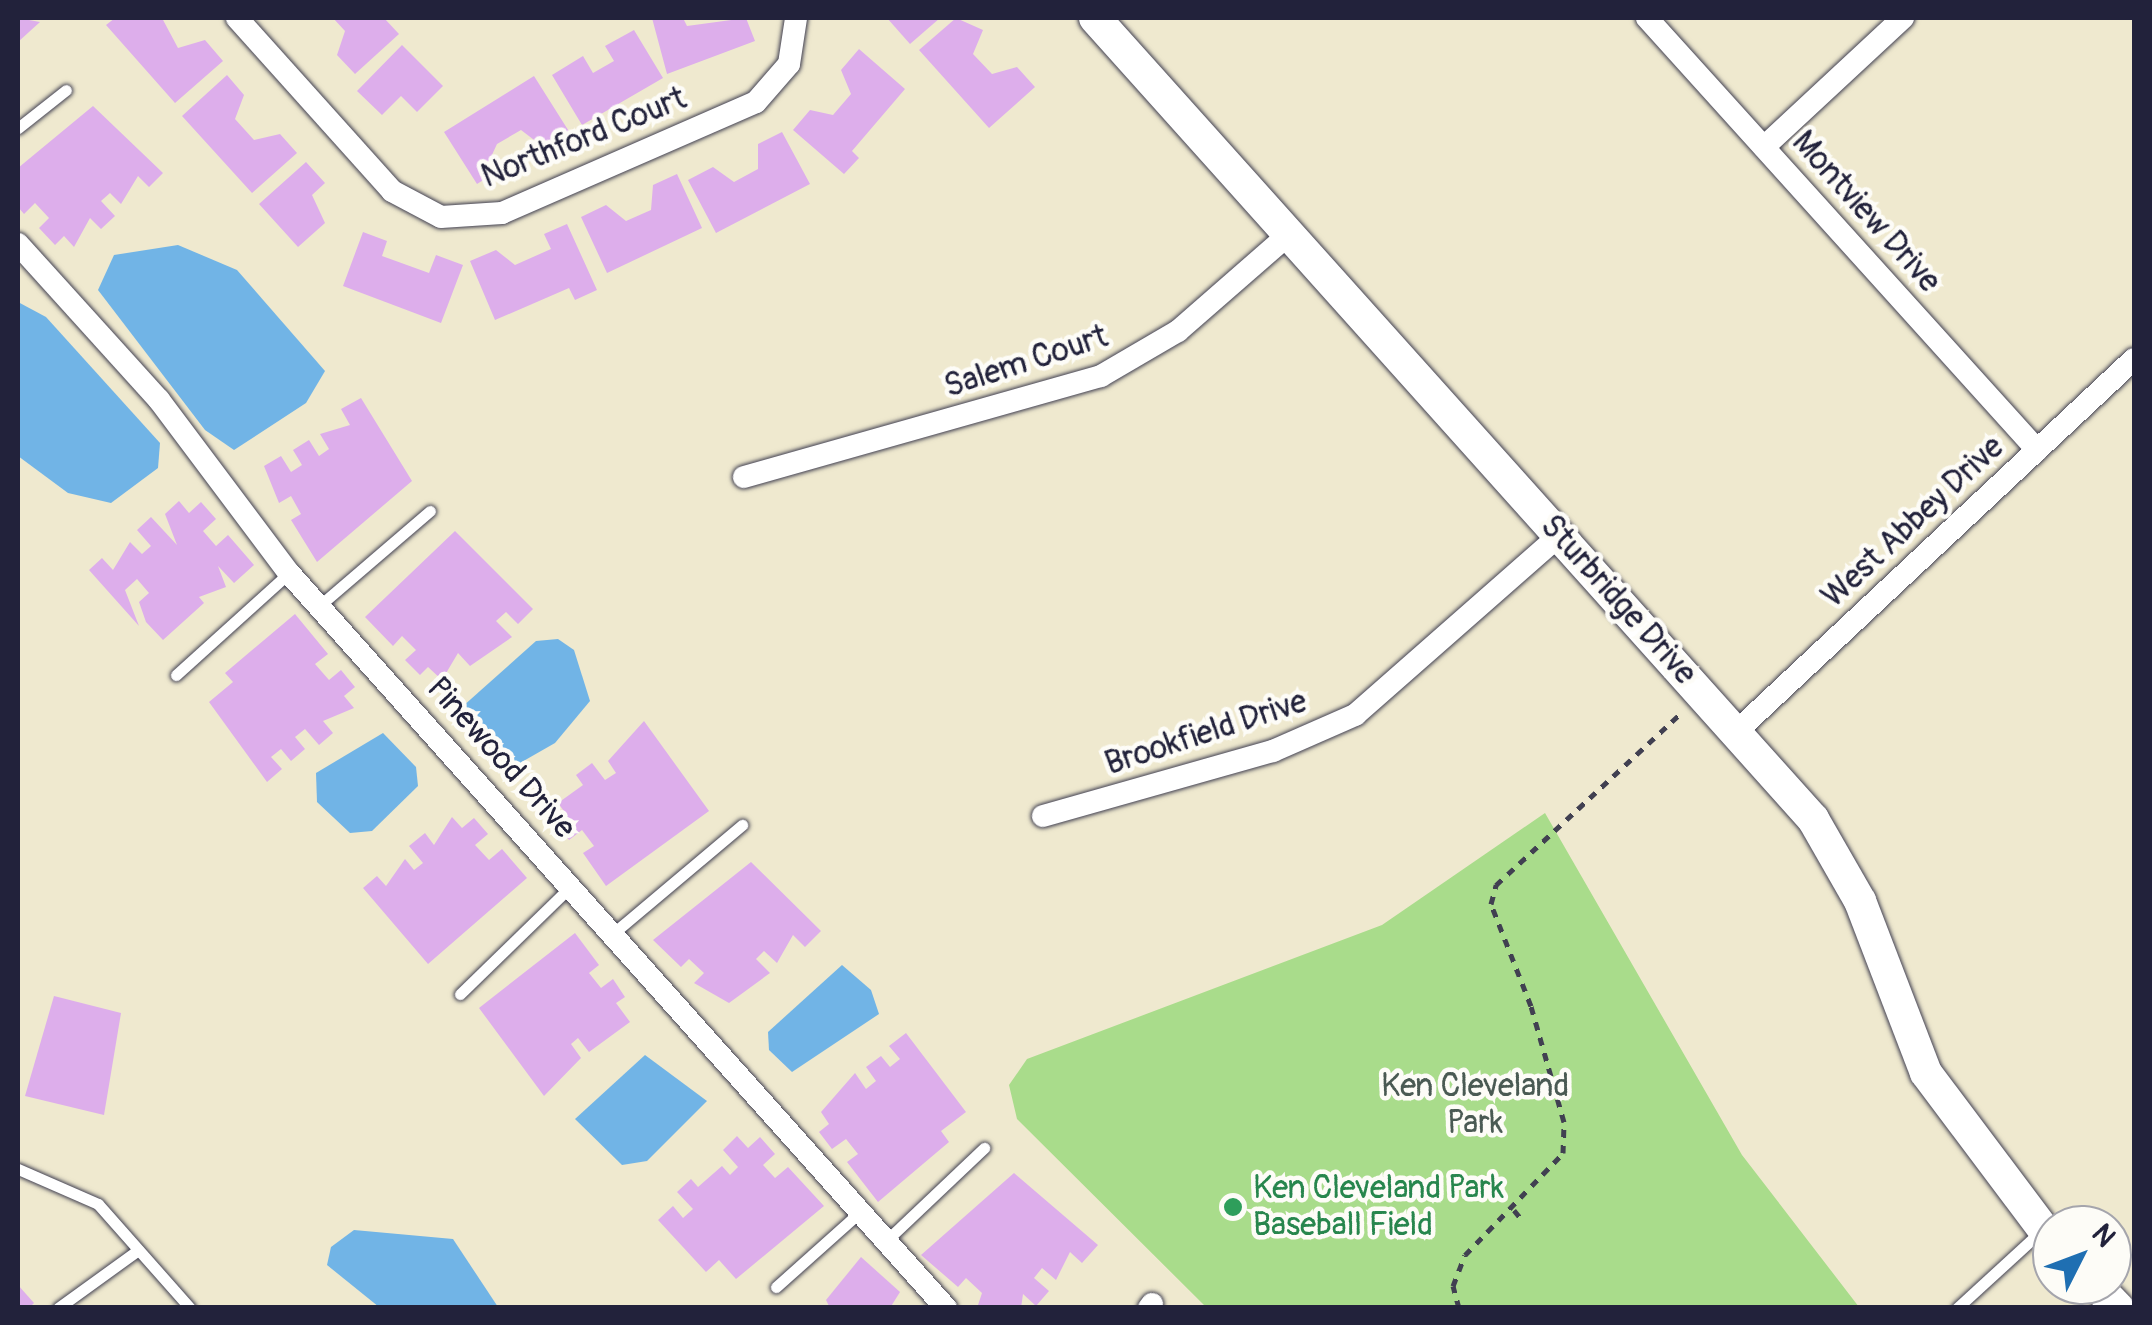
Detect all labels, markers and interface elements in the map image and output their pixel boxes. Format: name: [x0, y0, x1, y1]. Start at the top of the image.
street label: Northford Court: [476, 80, 692, 196]
street label: Montview Drive: [1784, 124, 1948, 300]
street label: Salem Court: [940, 318, 1112, 406]
street label: West Abbey Drive: [1814, 428, 2012, 616]
street label: Sturbridge Drive: [1532, 507, 1704, 693]
street label: Pinewood Drive: [419, 669, 583, 847]
street label: Brookfield Drive: [1100, 682, 1312, 784]
park label: Ken Cleveland Park: [1381, 1068, 1569, 1143]
place label: Ken Cleveland Park Baseball Field: [1253, 1170, 1504, 1245]
marker: Ken Cleveland Park Baseball Field: [1222, 1196, 1244, 1218]
north arrow: [2032, 1205, 2132, 1305]
text: N: [2084, 1217, 2123, 1255]

